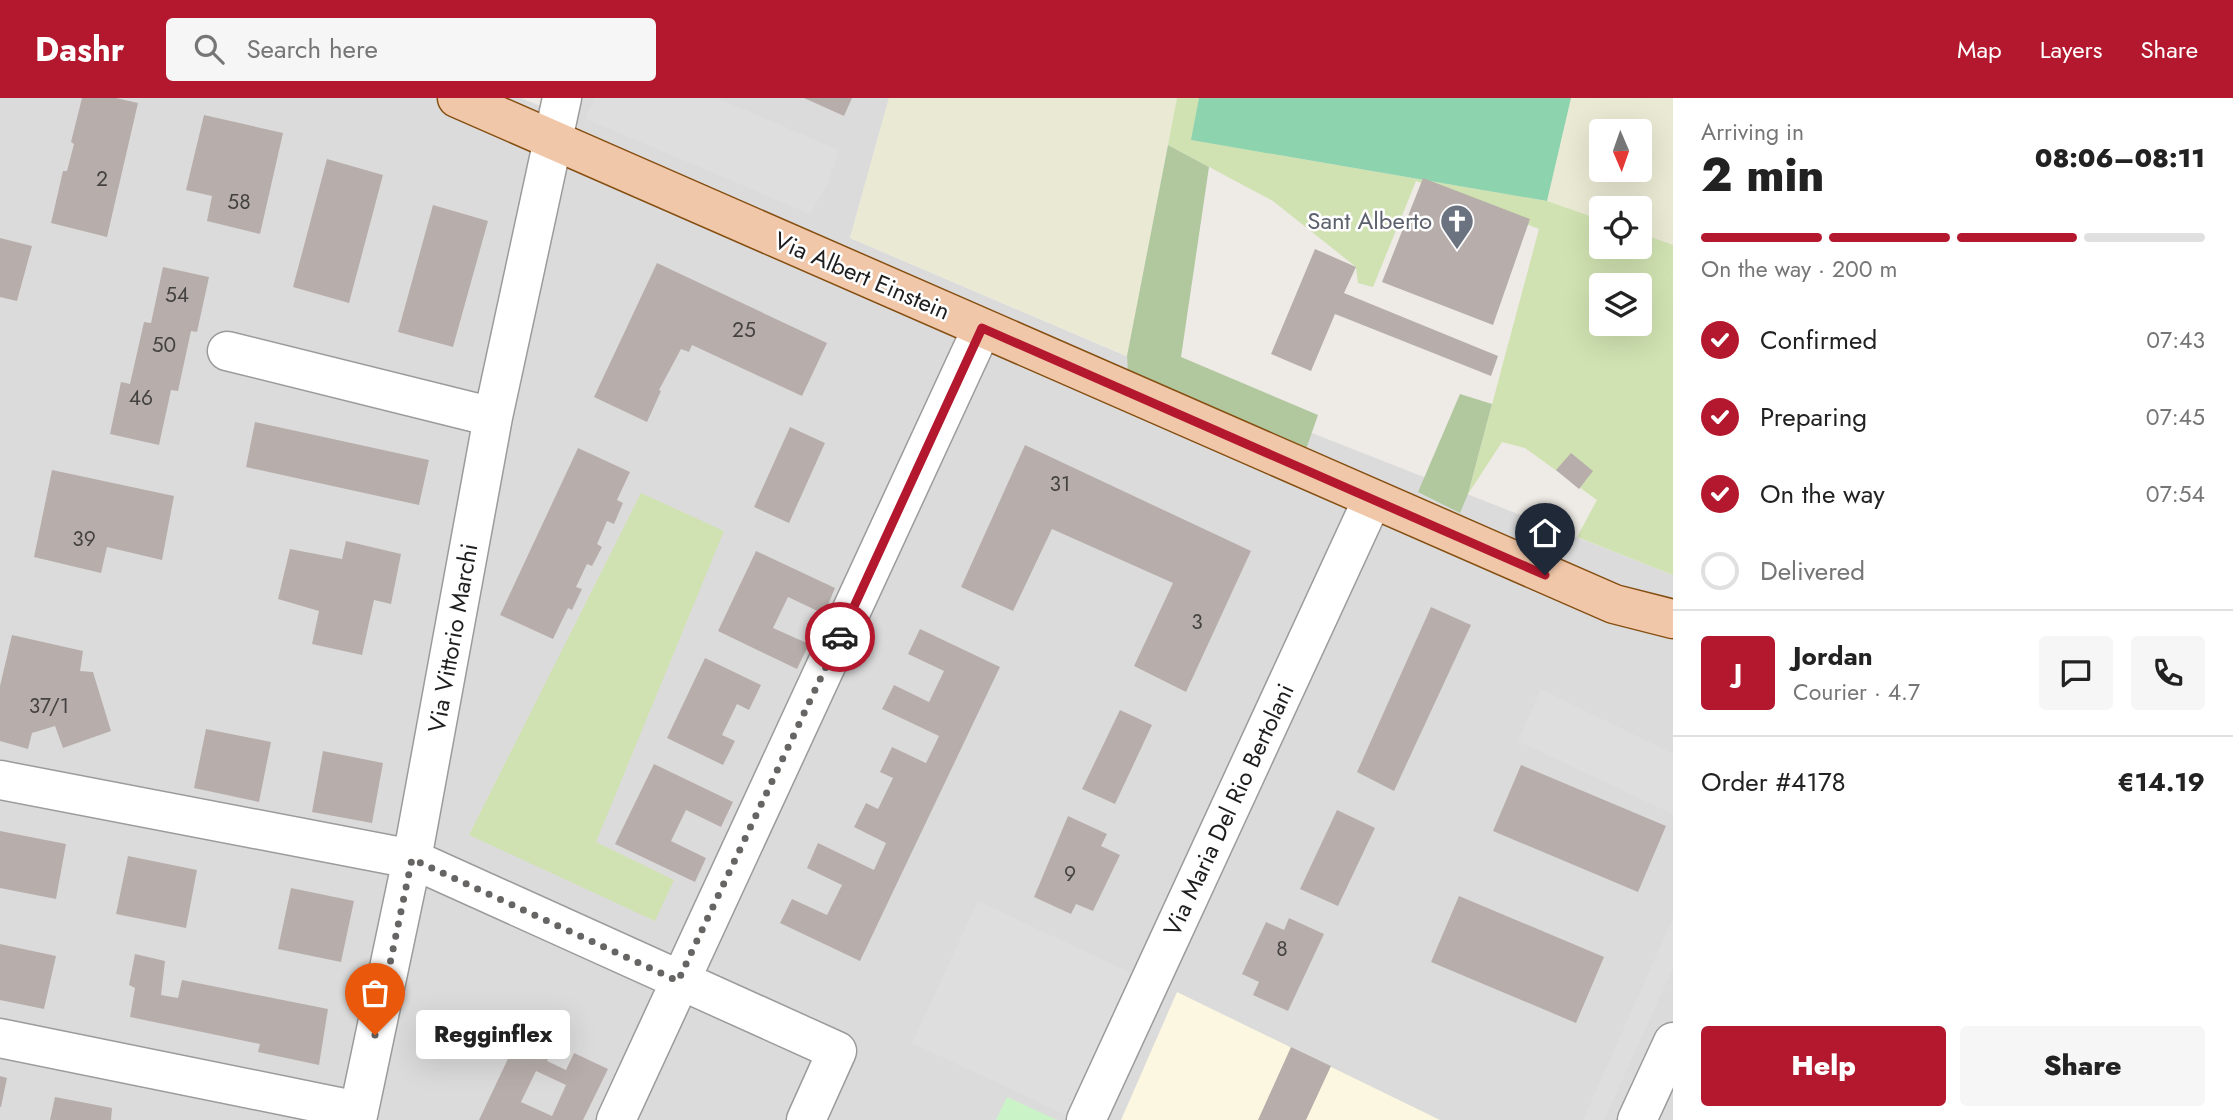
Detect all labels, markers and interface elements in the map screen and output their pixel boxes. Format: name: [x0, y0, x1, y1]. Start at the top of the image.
search box: [166, 18, 656, 81]
text: Dashr: [35, 26, 124, 73]
icon: search: [190, 30, 228, 68]
text: Search here: [246, 30, 378, 68]
text: Map: [1957, 32, 2002, 67]
text: Layers: [2040, 32, 2102, 67]
text: Share: [2140, 32, 2198, 67]
text: Arriving in: [1701, 115, 1804, 149]
north arrow: [1589, 119, 1652, 182]
map controls: [1589, 119, 1652, 336]
text: 08:06–08:11: [2035, 139, 2205, 177]
text: 2 min: [1701, 142, 1825, 208]
house number: 2: [96, 164, 108, 194]
house number: 58: [227, 187, 251, 217]
button: locate: [1589, 196, 1652, 259]
church icon: Sant Alberto: [1438, 202, 1476, 251]
place label: Sant Alberto: [1307, 203, 1432, 238]
street label: Via Albert Einstein: [769, 223, 956, 328]
text: On the way · 200 m: [1701, 252, 1897, 286]
button: layers: [1589, 273, 1652, 336]
house number: 54: [165, 280, 189, 310]
house number: 25: [732, 315, 756, 345]
icon: check: [1701, 321, 1739, 359]
text: Confirmed: [1760, 321, 1877, 359]
text: 07:43: [2146, 323, 2205, 357]
house number: 50: [152, 330, 176, 360]
house number: 46: [129, 383, 153, 413]
icon: check: [1701, 398, 1739, 436]
text: Preparing: [1760, 398, 1867, 436]
text: 07:45: [2146, 400, 2205, 434]
house number: 31: [1050, 469, 1070, 499]
icon: check: [1701, 475, 1739, 513]
text: On the way: [1760, 475, 1885, 513]
text: 07:54: [2146, 477, 2205, 511]
pin: [1515, 503, 1575, 575]
icon: home: [1526, 514, 1564, 552]
house number: 39: [72, 524, 96, 554]
street label: Via Vittorio Marchi: [419, 541, 486, 735]
text: Delivered: [1760, 552, 1865, 590]
courier: [805, 602, 875, 672]
house number: 3: [1191, 607, 1203, 637]
icon: car: [821, 618, 859, 656]
button: chat: [2039, 636, 2113, 710]
button: phone: [2131, 636, 2205, 710]
text: Jordan: [1793, 637, 1873, 675]
text: J: [1734, 654, 1742, 692]
text: Courier · 4.7: [1793, 675, 1920, 709]
street label: Via Maria Del Rio Bertolani: [1155, 678, 1303, 942]
house number: 37/1: [29, 691, 69, 721]
text: Order #4178: [1701, 763, 1846, 801]
text: €14.19: [2118, 763, 2205, 801]
house number: 9: [1064, 859, 1076, 889]
house number: 8: [1276, 934, 1288, 964]
pin: [345, 963, 405, 1035]
icon: bag: [356, 974, 394, 1012]
callout: Regginflex: [417, 1010, 571, 1060]
text: Regginflex: [434, 1017, 552, 1051]
button: Help: [1701, 1026, 1946, 1106]
button: Share: [1960, 1026, 2205, 1106]

